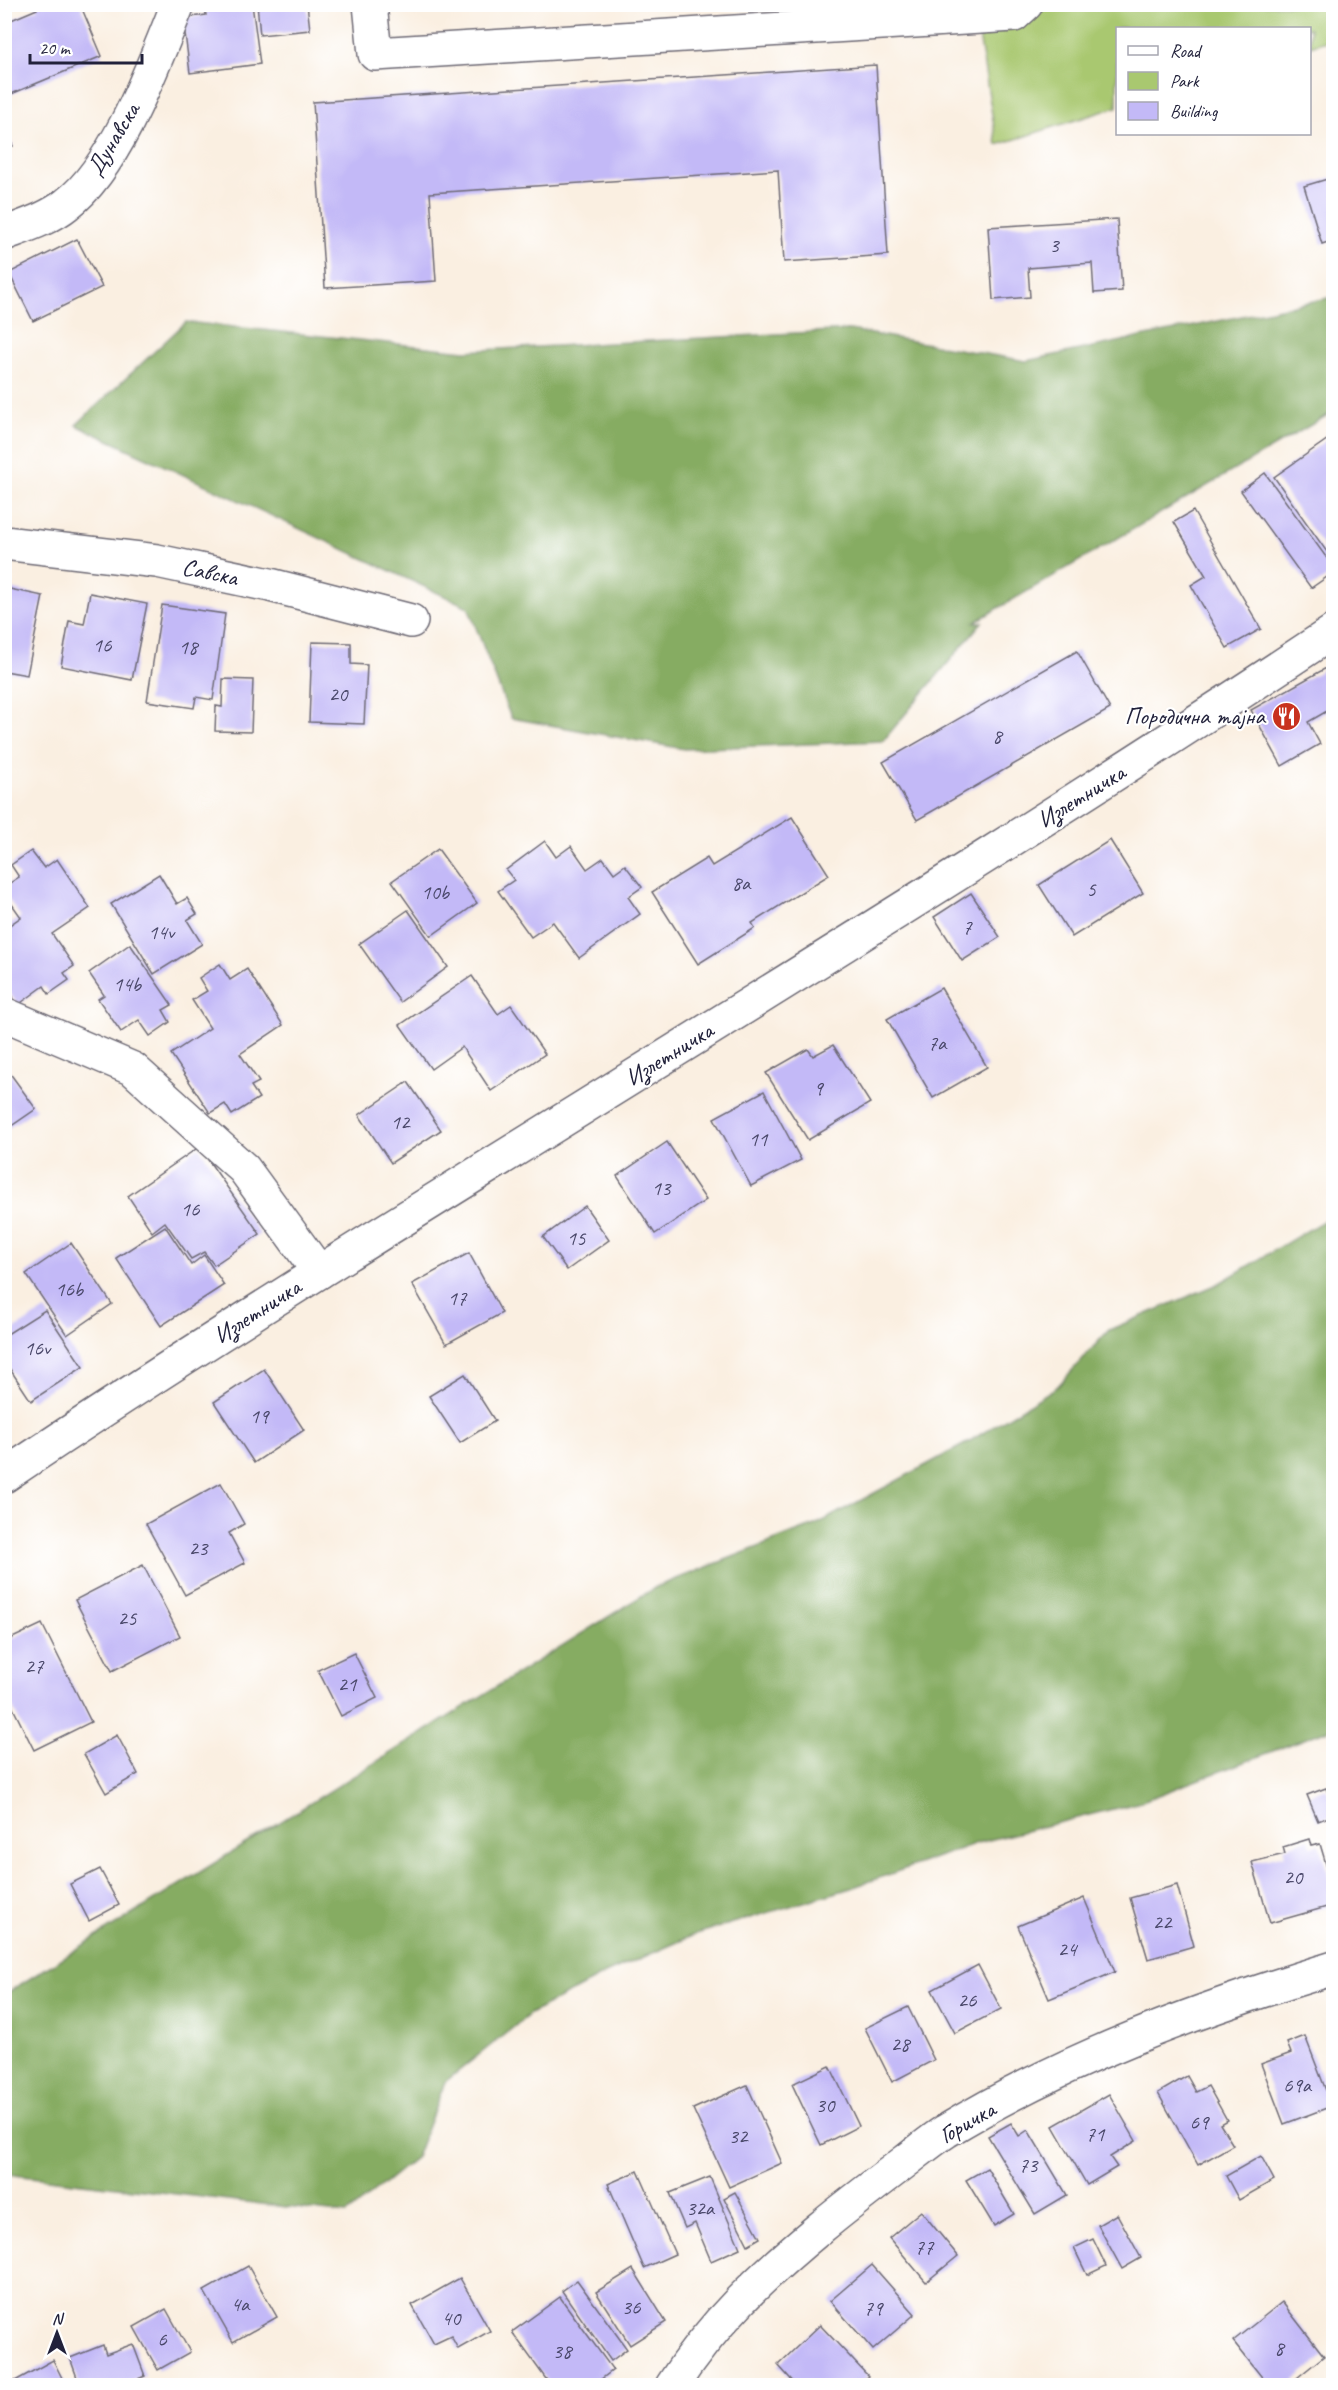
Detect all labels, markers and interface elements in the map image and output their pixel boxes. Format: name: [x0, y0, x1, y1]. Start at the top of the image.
scale bar: [30, 27, 142, 65]
legend: [1116, 27, 1311, 135]
text: 20 m: [39, 37, 72, 59]
text: Road: [1170, 40, 1203, 62]
text: Park: [1170, 70, 1200, 92]
street label: Дунавска: [80, 95, 147, 181]
text: Building: [1170, 100, 1219, 122]
house number: 3: [1049, 232, 1060, 258]
street label: Савска: [179, 551, 242, 593]
house number: 16: [93, 632, 112, 658]
house number: 18: [179, 634, 200, 660]
house number: 20: [329, 681, 349, 707]
restaurant icon: Породична тајна: [1270, 700, 1302, 732]
place label: Породична тајна: [1125, 701, 1267, 731]
house number: 8: [992, 723, 1004, 749]
street label: Излетничка: [1031, 756, 1133, 836]
house number: 8a: [732, 870, 752, 896]
house number: 5: [1086, 876, 1097, 902]
house number: 10b: [421, 879, 451, 905]
house number: 7: [962, 914, 973, 940]
house number: 14v: [148, 919, 176, 945]
house number: 14b: [113, 971, 143, 997]
street label: Излетничка: [619, 1014, 721, 1094]
house number: 7a: [928, 1030, 948, 1056]
house number: 9: [813, 1075, 824, 1101]
house number: 12: [391, 1109, 411, 1135]
house number: 11: [749, 1126, 769, 1152]
house number: 13: [652, 1175, 672, 1201]
house number: 16: [181, 1196, 200, 1222]
house number: 15: [567, 1225, 587, 1251]
street label: Излетничка: [208, 1271, 309, 1351]
house number: 16b: [55, 1276, 85, 1302]
house number: 17: [448, 1285, 468, 1311]
house number: 16v: [24, 1335, 52, 1361]
house number: 19: [250, 1403, 270, 1429]
house number: 23: [189, 1535, 209, 1561]
house number: 25: [118, 1605, 138, 1631]
house number: 27: [25, 1653, 45, 1679]
house number: 21: [338, 1671, 358, 1697]
house number: 20: [1284, 1864, 1304, 1890]
house number: 22: [1153, 1909, 1173, 1935]
house number: 24: [1058, 1936, 1079, 1962]
house number: 26: [958, 1987, 977, 2013]
house number: 28: [891, 2031, 912, 2057]
house number: 69a: [1283, 2072, 1313, 2098]
house number: 30: [816, 2092, 836, 2118]
street label: Горичка: [934, 2093, 1002, 2150]
house number: 69: [1190, 2109, 1210, 2135]
house number: 71: [1086, 2121, 1106, 2147]
house number: 32: [729, 2123, 749, 2149]
house number: 73: [1019, 2152, 1039, 2178]
house number: 32a: [686, 2195, 716, 2221]
house number: 77: [915, 2234, 935, 2260]
house number: 4a: [231, 2291, 251, 2317]
house number: 36: [622, 2294, 641, 2320]
house number: 79: [864, 2295, 884, 2321]
north arrow: [27, 2303, 87, 2363]
house number: 40: [442, 2305, 462, 2331]
text: N: [52, 2309, 65, 2329]
house number: 6: [157, 2326, 167, 2352]
house number: 8: [1274, 2335, 1286, 2361]
house number: 38: [553, 2338, 574, 2364]

